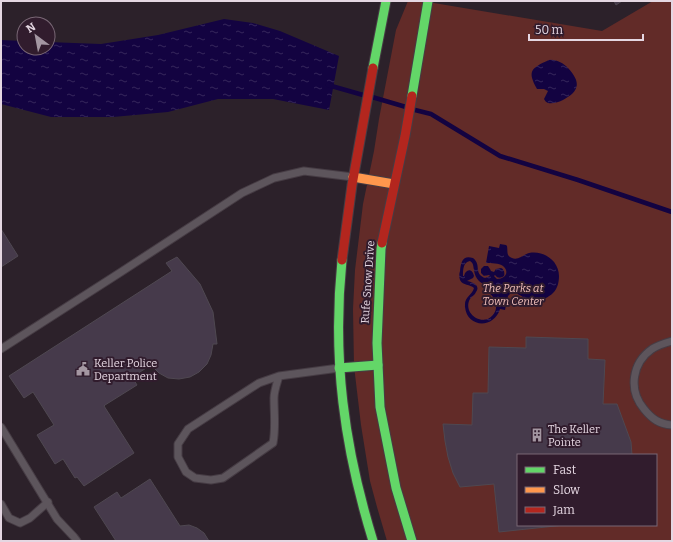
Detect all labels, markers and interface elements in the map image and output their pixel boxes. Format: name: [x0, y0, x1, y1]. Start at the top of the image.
north arrow: [16, 16, 56, 56]
scale bar: [529, 16, 643, 42]
text: N: [24, 20, 38, 36]
text: 50 m: [535, 23, 564, 37]
street label: Rufe Snow Drive: [359, 240, 377, 324]
park label: The Parks at Town Center: [482, 282, 544, 308]
place label: Keller Police Department: [94, 357, 157, 383]
public building icon: Keller Police Department: [75, 361, 91, 377]
place label: The Keller Pointe: [548, 423, 600, 449]
building icon: The Keller Pointe: [529, 427, 545, 443]
legend: [517, 454, 657, 526]
text: Fast: [553, 463, 577, 477]
text: Slow: [553, 483, 580, 497]
text: Jam: [552, 503, 575, 517]

